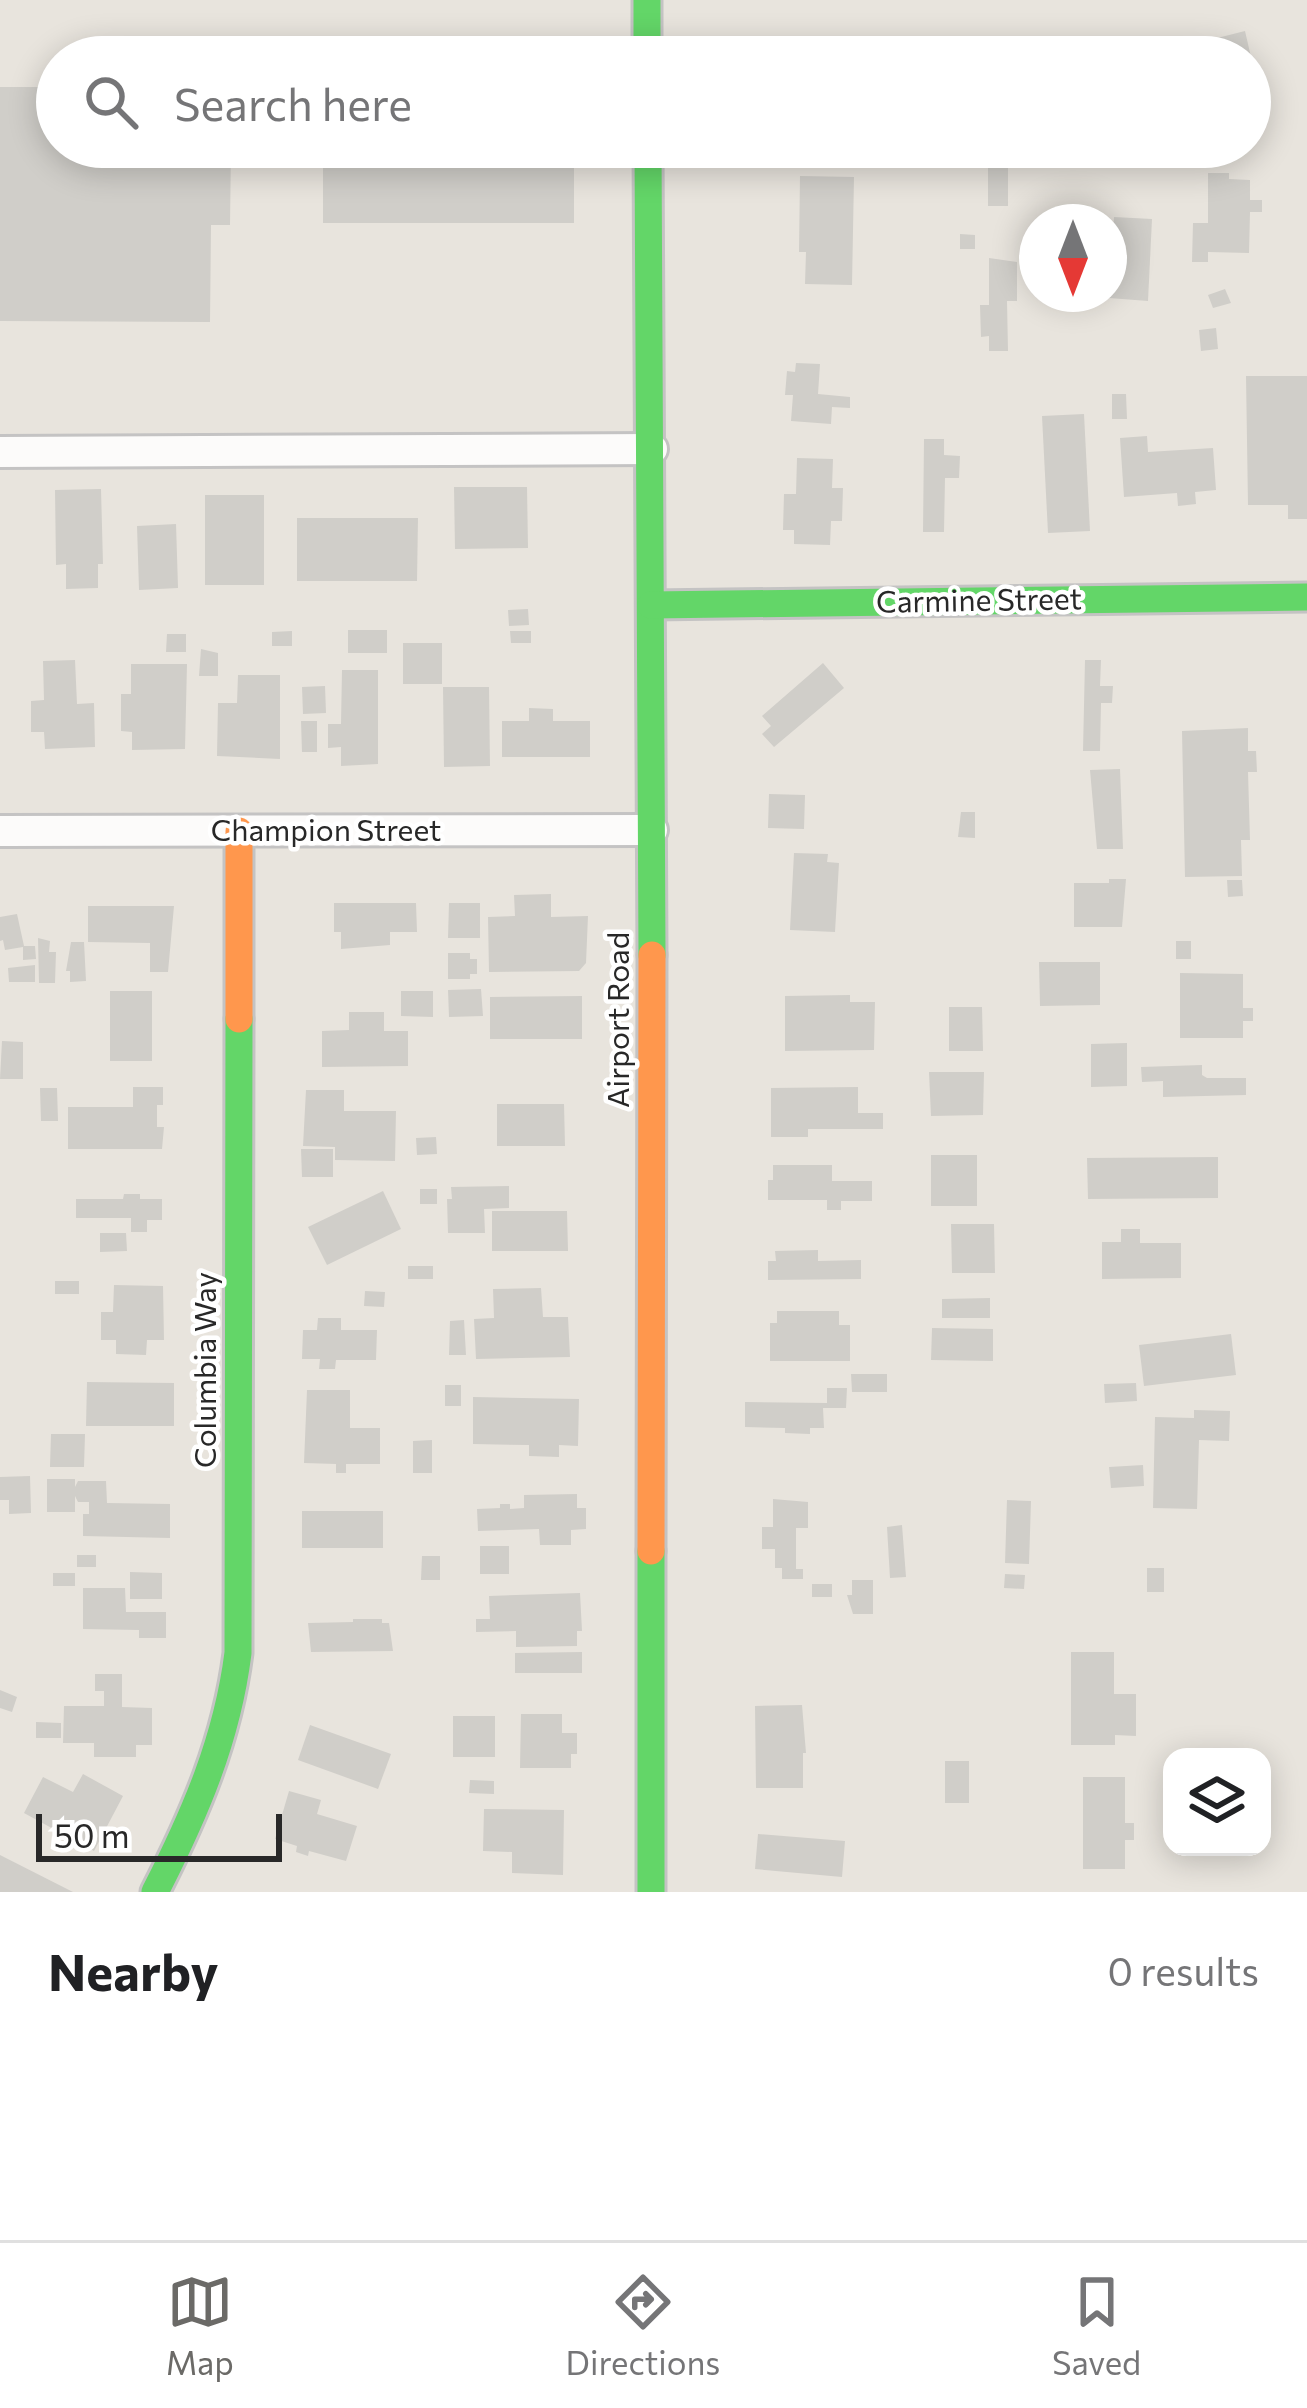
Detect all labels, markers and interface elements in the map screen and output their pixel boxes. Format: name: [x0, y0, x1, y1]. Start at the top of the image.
search box: [36, 36, 1271, 168]
icon: search: [78, 69, 144, 135]
text: Search here: [174, 75, 412, 130]
north arrow: [1019, 204, 1127, 312]
street label: Carmine Street: [876, 578, 1082, 619]
street label: Champion Street: [211, 810, 441, 847]
street label: Airport Road: [598, 932, 635, 1108]
street label: Columbia Way: [185, 1272, 222, 1468]
map controls: [1163, 1748, 1271, 1856]
button: layers: [1163, 1748, 1271, 1856]
scale bar: [36, 1808, 282, 1861]
text: 50 m: [54, 1814, 130, 1855]
text: Nearby: [48, 1939, 218, 2002]
text: 0 results: [1107, 1946, 1259, 1994]
tab: Map: [166, 2269, 234, 2382]
tab: Directions: [566, 2269, 720, 2382]
tab: Saved: [1052, 2269, 1141, 2382]

